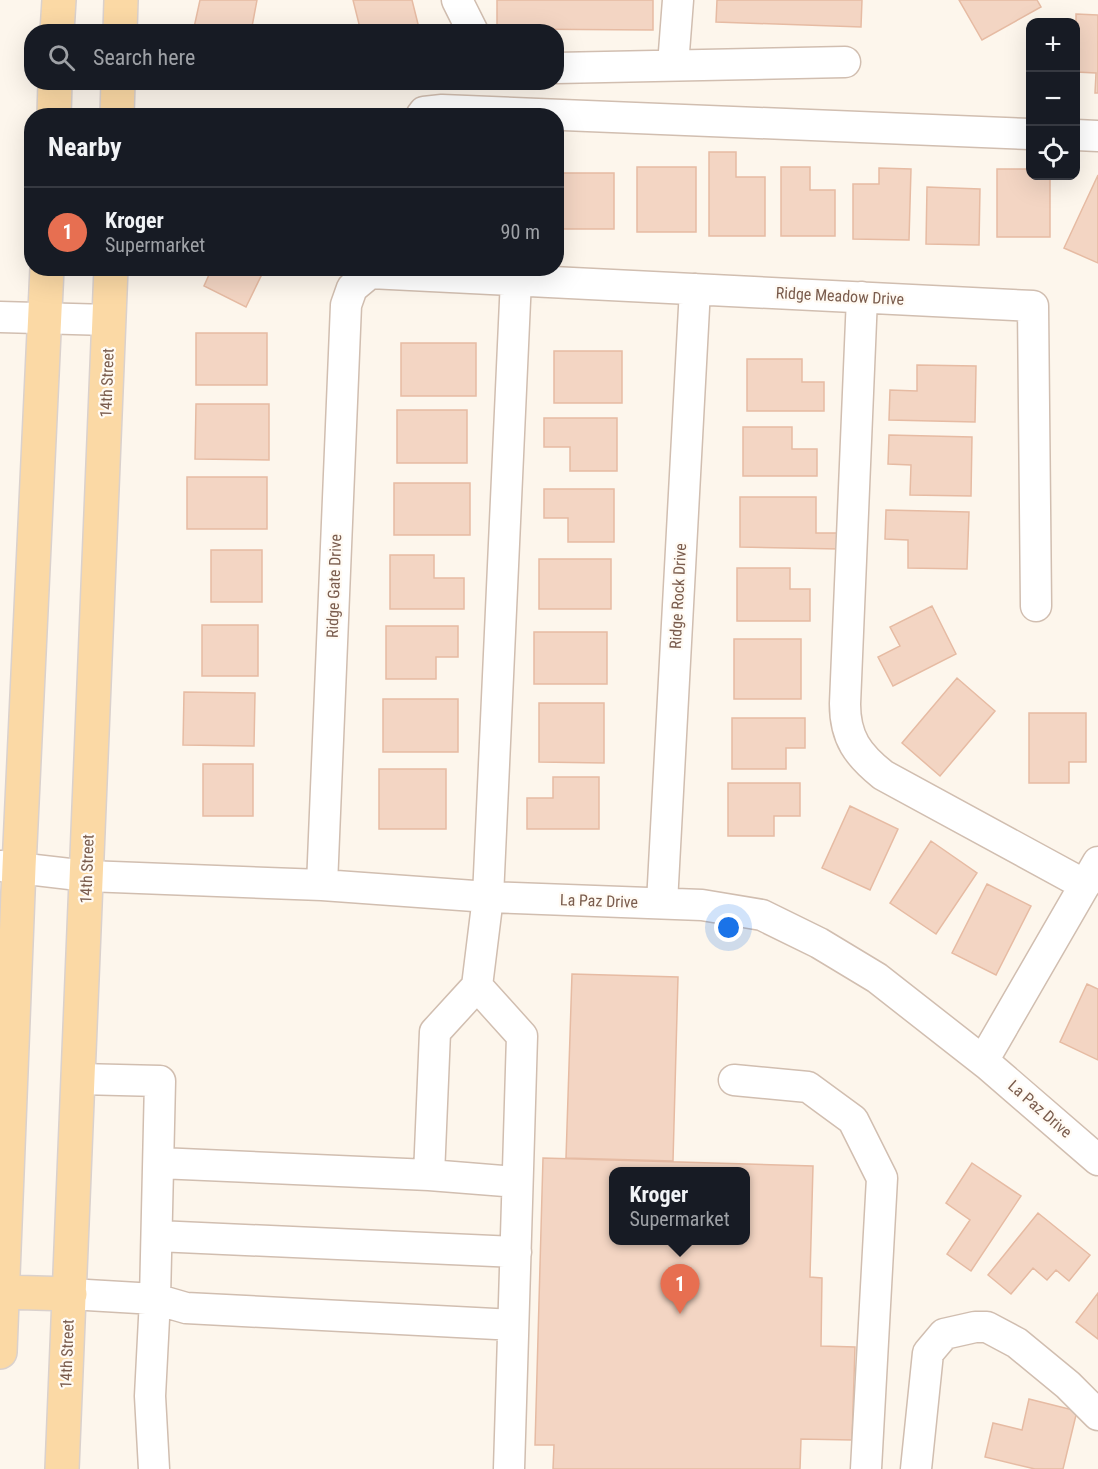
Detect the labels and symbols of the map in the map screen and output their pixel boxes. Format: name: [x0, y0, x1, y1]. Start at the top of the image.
street label: Ridge Meadow Drive: [775, 283, 905, 309]
street label: 14th Street: [96, 348, 118, 418]
street label: Ridge Gate Drive: [323, 534, 345, 638]
street label: Ridge Rock Drive: [666, 543, 690, 649]
street label: 14th Street: [76, 834, 98, 904]
street label: La Paz Drive: [560, 890, 638, 912]
your location: [714, 913, 743, 942]
street label: La Paz Drive: [1004, 1076, 1076, 1142]
pin: 1: [660, 1264, 700, 1314]
street label: 14th Street: [56, 1319, 78, 1389]

